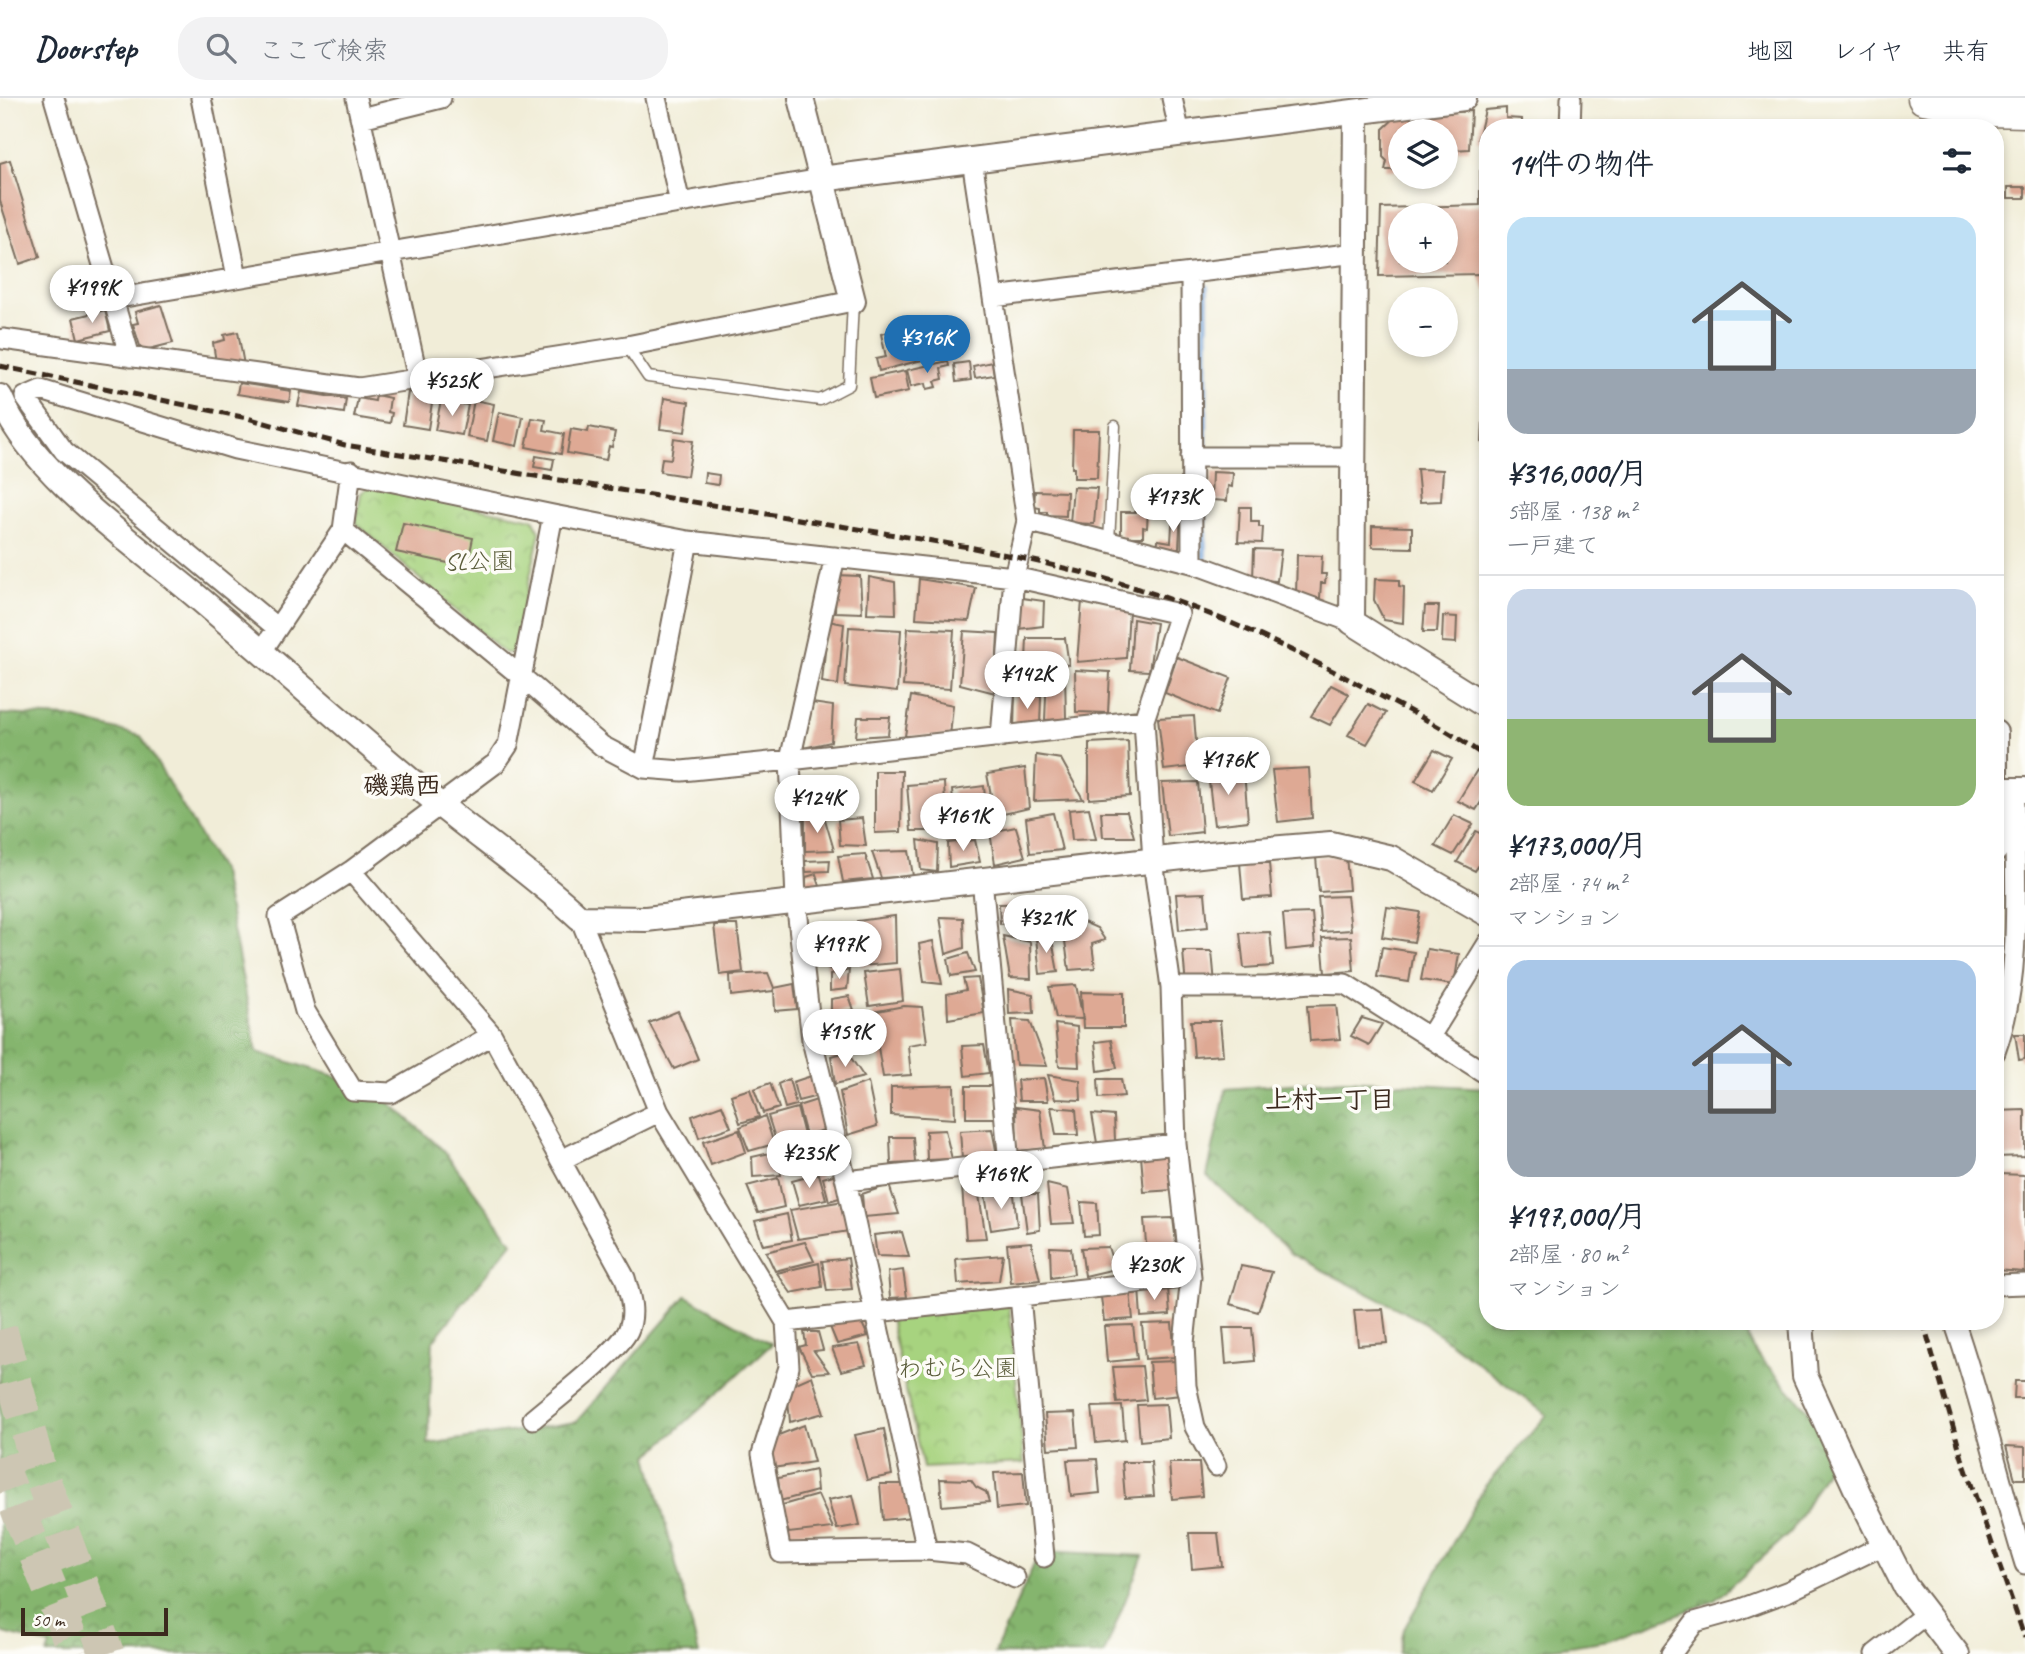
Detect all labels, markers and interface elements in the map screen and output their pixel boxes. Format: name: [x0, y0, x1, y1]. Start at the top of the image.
search box: [178, 17, 668, 80]
text: Doorstep: [35, 27, 136, 69]
icon: search: [202, 29, 240, 67]
text: ここで検索: [258, 34, 388, 67]
text: 地図: [1747, 36, 1795, 66]
text: レイヤ: [1833, 36, 1904, 66]
text: 共有: [1942, 36, 1990, 66]
map controls: [1388, 119, 1458, 357]
button: layers: [1388, 119, 1458, 189]
icon: filters: [1938, 142, 1976, 180]
text: 14件の物件: [1507, 145, 1654, 183]
button: +: [1388, 203, 1458, 273]
icon: home: [1679, 263, 1805, 389]
pin: ¥199K: [43, 266, 141, 325]
text: ¥199K: [66, 273, 118, 302]
button: −: [1388, 287, 1458, 357]
pin: ¥316K: [878, 316, 976, 375]
text: ¥316K: [900, 323, 954, 352]
pin: ¥525K: [403, 358, 501, 418]
text: ¥525K: [426, 366, 478, 395]
text: ¥316,000/月: [1507, 454, 1648, 492]
pin: ¥173K: [1124, 474, 1222, 534]
text: ¥173K: [1147, 482, 1200, 511]
text: 5部屋 · 138 m²: [1507, 497, 1636, 526]
text: 一戸建て: [1507, 531, 1599, 560]
park label: SL公園: [445, 546, 515, 576]
icon: home: [1679, 635, 1805, 761]
pin: ¥142K: [978, 652, 1076, 711]
text: ¥142K: [1000, 659, 1054, 688]
pin: ¥176K: [1179, 738, 1277, 797]
text: ¥176K: [1201, 745, 1255, 774]
district label: 磯鶏西: [363, 769, 441, 802]
pin: ¥124K: [768, 776, 866, 835]
text: ¥124K: [790, 783, 844, 812]
pin: ¥161K: [914, 794, 1012, 853]
text: ¥161K: [936, 801, 990, 830]
text: ¥173,000/月: [1507, 826, 1647, 864]
text: 2部屋 · 74 m²: [1507, 869, 1625, 898]
pin: ¥321K: [997, 896, 1095, 955]
text: ¥321K: [1019, 903, 1073, 932]
text: マンション: [1507, 903, 1621, 932]
pin: ¥197K: [790, 922, 888, 981]
text: ¥197K: [813, 929, 865, 958]
icon: home: [1679, 1006, 1805, 1132]
pin: ¥159K: [796, 1010, 894, 1069]
text: ¥159K: [819, 1017, 871, 1046]
district label: 上村一丁目: [1265, 1083, 1395, 1116]
pin: ¥235K: [760, 1130, 858, 1190]
text: ¥235K: [783, 1138, 835, 1167]
pin: ¥169K: [952, 1152, 1050, 1211]
text: ¥169K: [974, 1159, 1028, 1188]
text: ¥197,000/月: [1507, 1197, 1647, 1235]
text: 2部屋 · 80 m²: [1507, 1240, 1625, 1269]
pin: ¥230K: [1105, 1242, 1203, 1302]
text: ¥230K: [1127, 1250, 1181, 1279]
text: マンション: [1507, 1274, 1621, 1303]
park label: わむら公園: [898, 1353, 1018, 1383]
scale bar: [21, 1605, 168, 1637]
text: 50 m: [32, 1608, 64, 1632]

